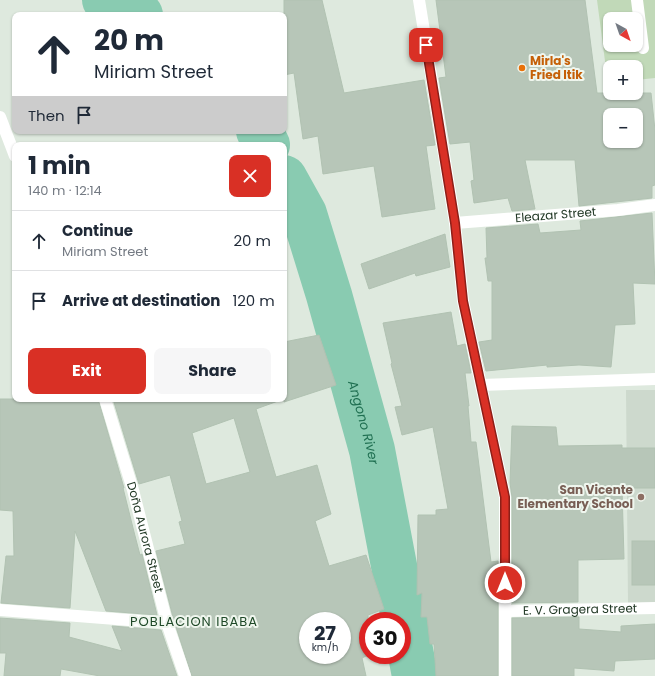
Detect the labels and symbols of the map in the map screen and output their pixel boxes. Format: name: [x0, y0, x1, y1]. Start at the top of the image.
north arrow: [603, 12, 643, 52]
pin: [409, 28, 443, 62]
place label: Mirla's Fried Itik: [530, 52, 583, 83]
marker: Mirla's Fried Itik: [517, 63, 527, 73]
street label: Eleazar Street: [515, 203, 597, 226]
water label: Angono River: [343, 377, 384, 467]
street label: Doña Aurora Street: [123, 479, 168, 595]
place label: San Vicente Elementary School: [518, 481, 634, 512]
marker: San Vicente Elementary School: [636, 492, 646, 502]
position arrow: [484, 562, 526, 604]
street label: E. V. Gragera Street: [523, 599, 637, 619]
district label: POBLACION IBABA: [130, 612, 258, 631]
speed limit sign: 30: [359, 612, 411, 664]

